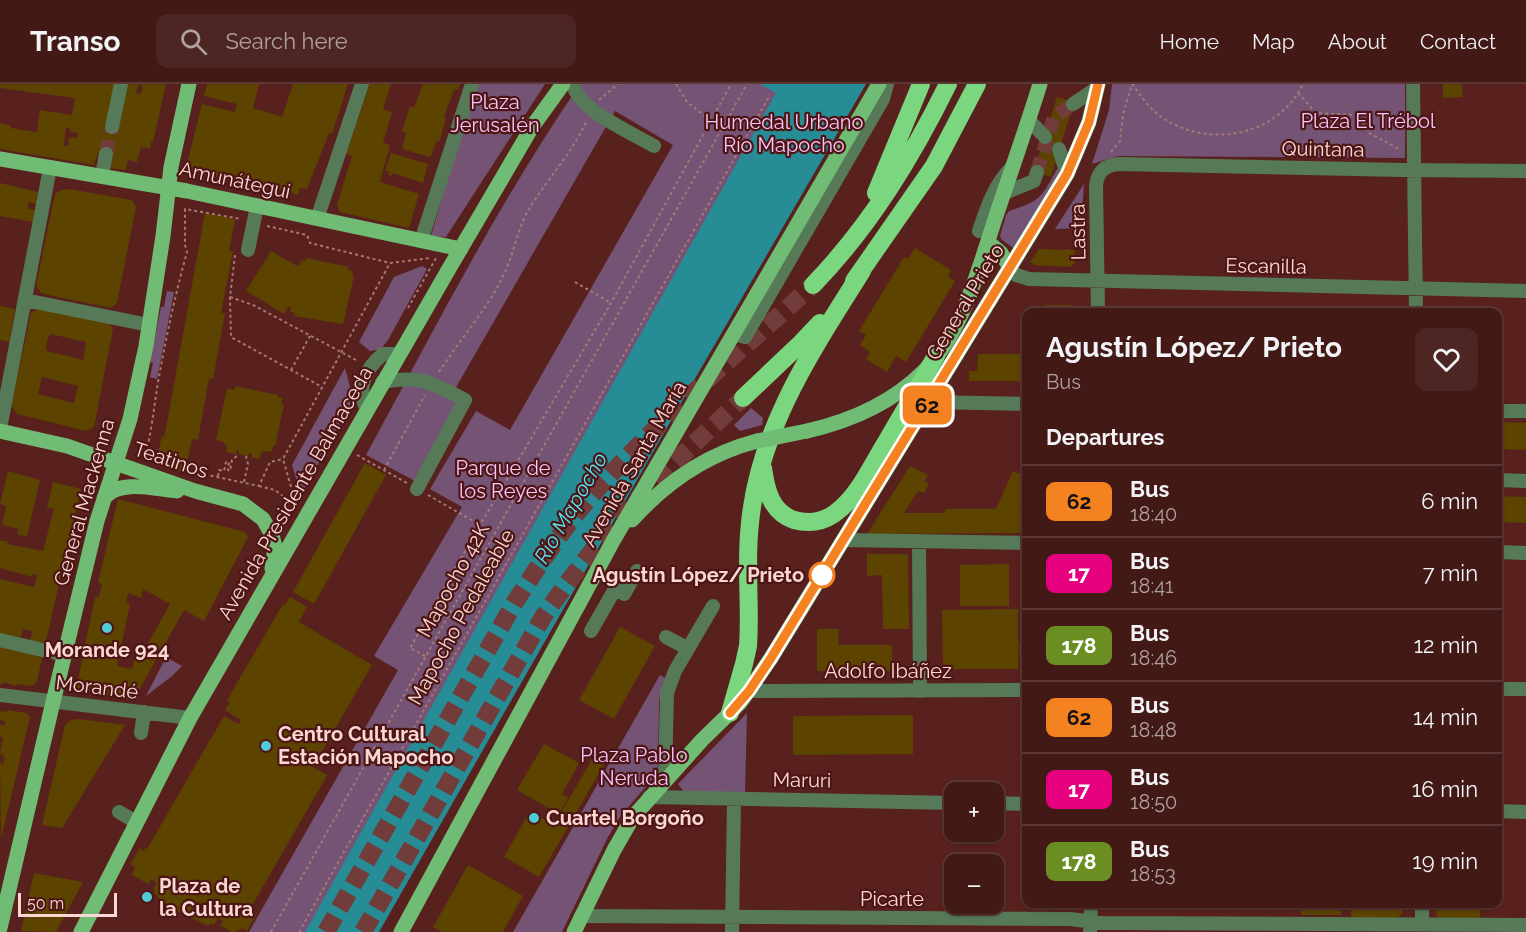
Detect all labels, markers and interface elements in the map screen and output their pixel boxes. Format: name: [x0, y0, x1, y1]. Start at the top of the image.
search box: [156, 14, 576, 68]
text: Transo: [30, 25, 120, 58]
icon: search: [177, 25, 210, 58]
text: Search here: [225, 28, 348, 54]
text: Home: [1160, 29, 1219, 54]
text: Map: [1252, 29, 1295, 54]
text: About: [1328, 29, 1387, 54]
text: Contact: [1420, 29, 1496, 54]
park label: Plaza Jerusalén: [450, 90, 540, 137]
park label: Plaza El Trébol: [1301, 109, 1436, 133]
park label: Humedal Urbano Río Mapocho: [705, 110, 864, 157]
street label: Quintana: [1281, 136, 1365, 162]
street label: Amunátegui: [177, 157, 293, 203]
street label: Lastra: [1066, 203, 1090, 261]
street label: General Prieto: [921, 240, 1009, 364]
street label: Escanilla: [1225, 253, 1307, 279]
button: heart: [1415, 328, 1478, 391]
text: Agustín López/ Prieto: [1046, 331, 1342, 364]
street label: Avenida Presidente Balmaceda: [213, 362, 377, 624]
text: Bus: [1046, 370, 1081, 394]
street label: Avenida Santa María: [577, 377, 691, 551]
line badge: 62: [900, 386, 954, 424]
text: 62: [915, 393, 939, 418]
street label: General Mackenna: [49, 416, 119, 588]
text: Departures: [1046, 424, 1164, 450]
street label: Teatinos: [131, 437, 211, 483]
water label: Río Mapocho: [529, 448, 612, 568]
park label: Parque de los Reyes: [455, 456, 551, 503]
text: Bus: [1130, 476, 1169, 502]
text: 6 min: [1421, 488, 1478, 514]
text: 62: [1067, 489, 1091, 514]
text: 18:40: [1130, 502, 1177, 526]
street label: Mapocho 42K: [412, 519, 494, 641]
street label: Mapocho Pedaleable: [403, 525, 519, 709]
text: Bus: [1130, 548, 1169, 574]
text: 7 min: [1423, 560, 1478, 586]
text: 17: [1068, 561, 1090, 586]
marker: Agustín López/ Prieto: [809, 562, 835, 588]
place label: Agustín López/ Prieto: [593, 563, 804, 587]
text: 18:41: [1130, 574, 1174, 598]
text: Bus: [1130, 620, 1169, 646]
marker: Morande 924: [100, 621, 114, 635]
text: 12 min: [1414, 632, 1478, 658]
text: 178: [1062, 633, 1096, 658]
place label: Morande 924: [45, 638, 169, 662]
text: 18:46: [1130, 646, 1177, 670]
street label: Adolfo Ibáñez: [824, 659, 952, 683]
street label: Morandé: [54, 670, 140, 704]
text: Bus: [1130, 692, 1169, 718]
text: 14 min: [1413, 704, 1478, 730]
text: 62: [1067, 705, 1091, 730]
text: 18:48: [1130, 718, 1177, 742]
place label: Centro Cultural Estación Mapocho: [278, 722, 453, 769]
marker: Centro Cultural Estación Mapocho: [259, 739, 273, 753]
park label: Plaza Pablo Neruda: [580, 743, 688, 790]
text: Bus: [1130, 764, 1169, 790]
street label: Maruri: [772, 767, 832, 793]
text: 16 min: [1412, 776, 1478, 802]
text: 17: [1068, 777, 1090, 802]
map controls: [944, 782, 1004, 914]
button: +: [944, 782, 1004, 842]
text: 18:50: [1130, 790, 1177, 814]
place label: Cuartel Borgoño: [546, 806, 704, 830]
marker: Cuartel Borgoño: [527, 811, 541, 825]
text: Bus: [1130, 836, 1169, 862]
text: 19 min: [1412, 848, 1478, 874]
text: 178: [1062, 849, 1096, 874]
button: −: [944, 854, 1004, 914]
text: 18:53: [1130, 862, 1176, 886]
place label: Plaza de la Cultura: [159, 874, 253, 921]
street label: Picarte: [860, 887, 924, 911]
scale bar: [18, 890, 117, 918]
marker: Plaza de la Cultura: [140, 890, 154, 904]
text: 50 m: [27, 894, 64, 913]

